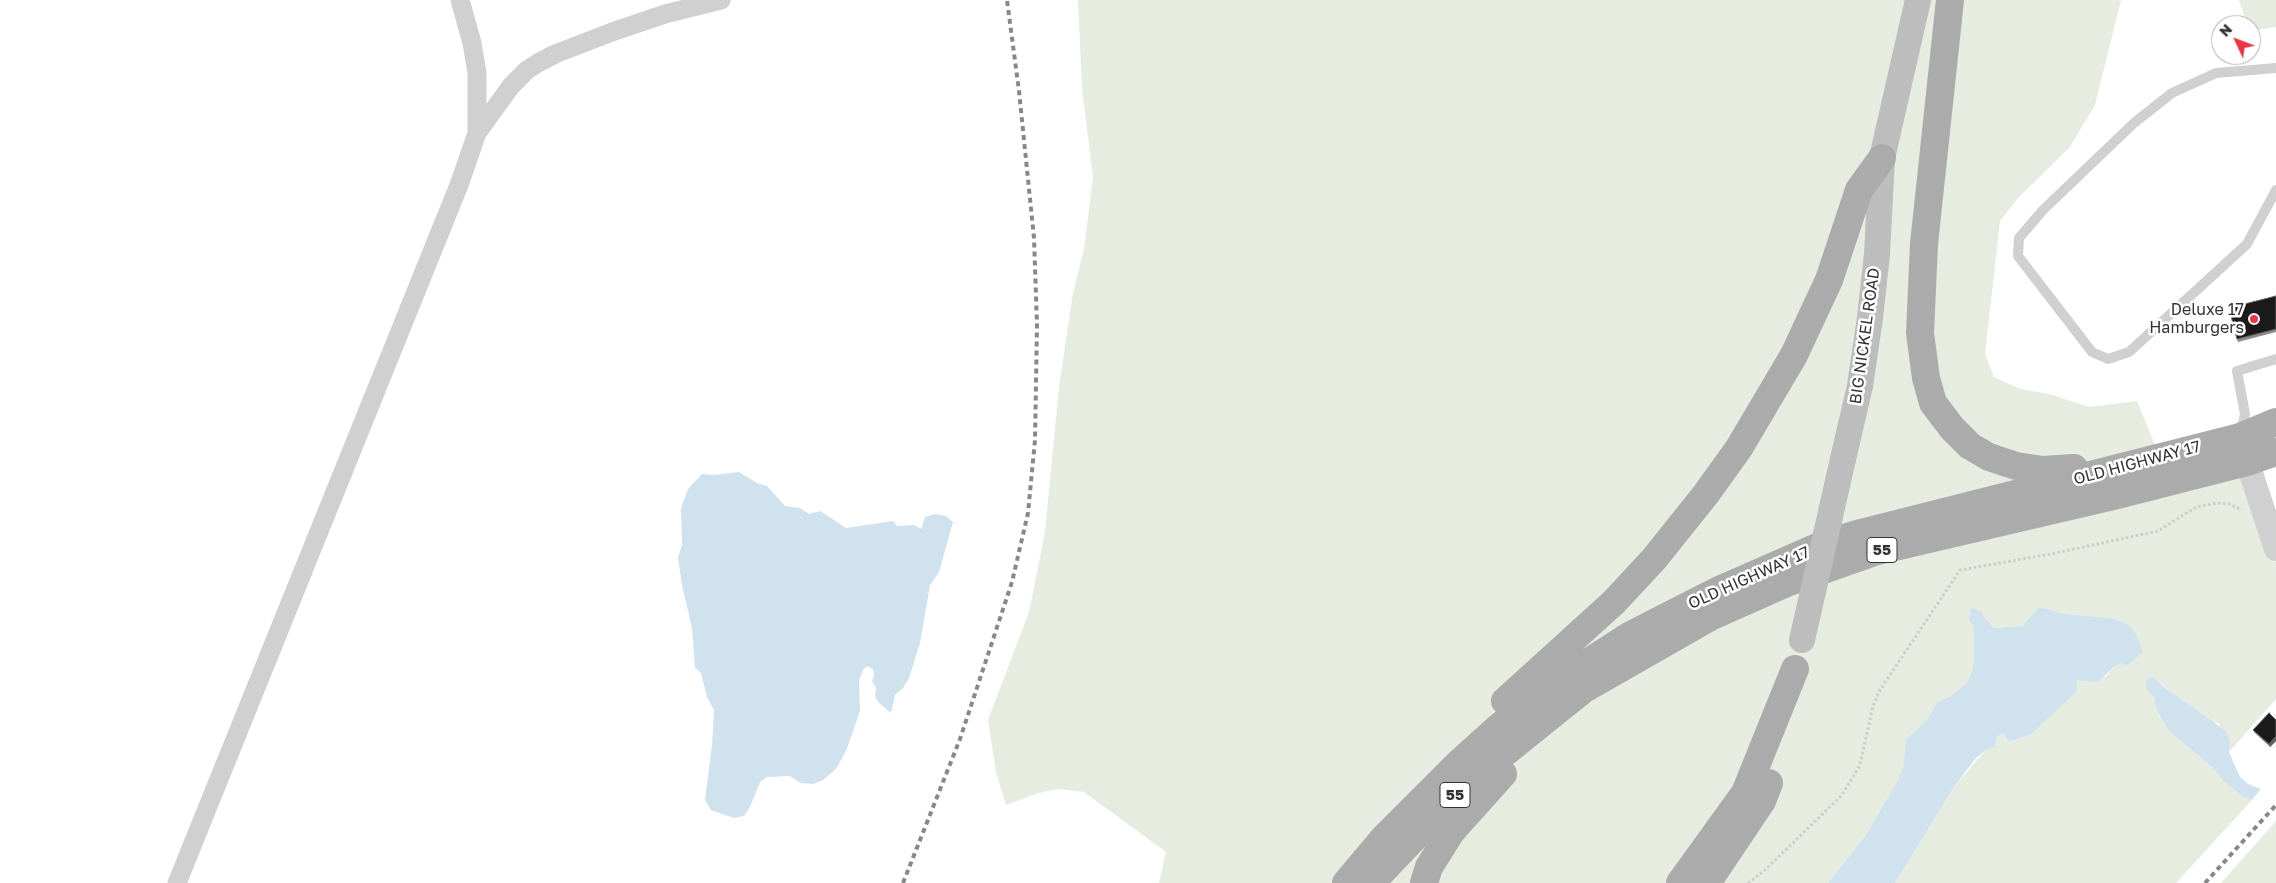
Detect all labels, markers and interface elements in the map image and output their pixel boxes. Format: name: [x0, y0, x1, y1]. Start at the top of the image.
north arrow: [2211, 15, 2261, 65]
text: N: [2216, 20, 2235, 40]
street label: BIG NICKEL ROAD: [1846, 267, 1884, 405]
place label: Deluxe 17 Hamburgers: [2149, 300, 2244, 338]
marker: Deluxe 17 Hamburgers: [2248, 313, 2260, 325]
street label: OLD HIGHWAY 17: [2071, 437, 2203, 489]
road number: 55: [1867, 538, 1897, 562]
street label: OLD HIGHWAY 17: [1685, 543, 1813, 613]
road number: 55: [1440, 782, 1470, 808]

